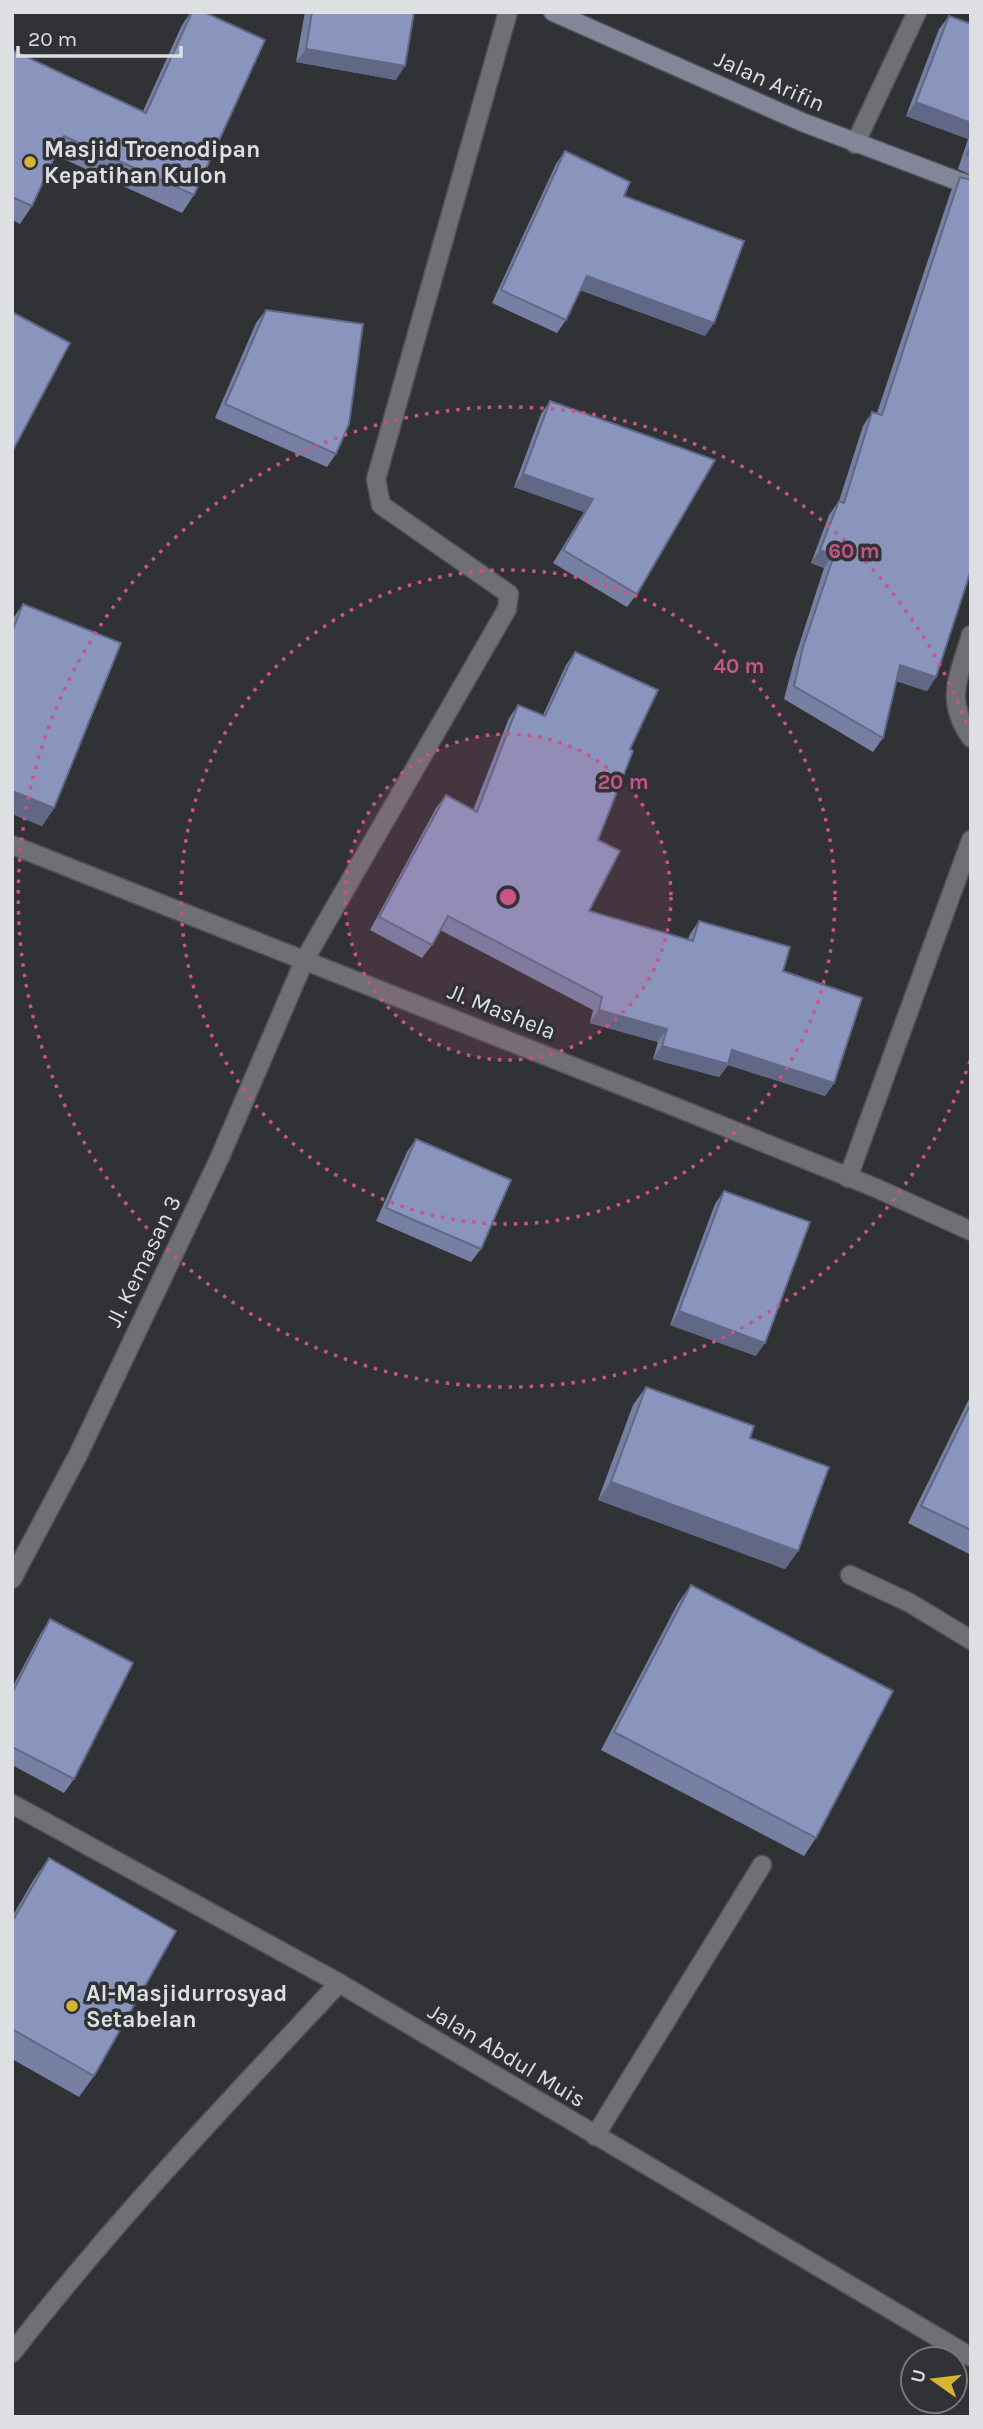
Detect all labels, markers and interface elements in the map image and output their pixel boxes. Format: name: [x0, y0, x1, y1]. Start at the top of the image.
scale bar: [18, 14, 180, 58]
text: 20 m: [28, 27, 77, 51]
street label: Jalan Arifin: [711, 45, 829, 118]
place label: Masjid Troenodipan Kepatihan Kulon: [44, 136, 260, 189]
marker: Masjid Troenodipan Kepatihan Kulon: [22, 154, 38, 170]
text: 60 m: [828, 539, 880, 563]
text: 40 m: [713, 654, 765, 678]
text: 20 m: [597, 770, 649, 794]
centre of rings: [496, 885, 520, 909]
street label: Jl. Mashela: [444, 978, 560, 1045]
street label: Jl. Kemasan 3: [100, 1191, 187, 1331]
place label: Al-Masjidurrosyad Setabelan: [86, 1980, 287, 2033]
marker: Al-Masjidurrosyad Setabelan: [64, 1998, 80, 2014]
street label: Jalan Abdul Muis: [423, 1998, 590, 2113]
north arrow: [899, 2345, 969, 2415]
text: U: [906, 2367, 931, 2385]

